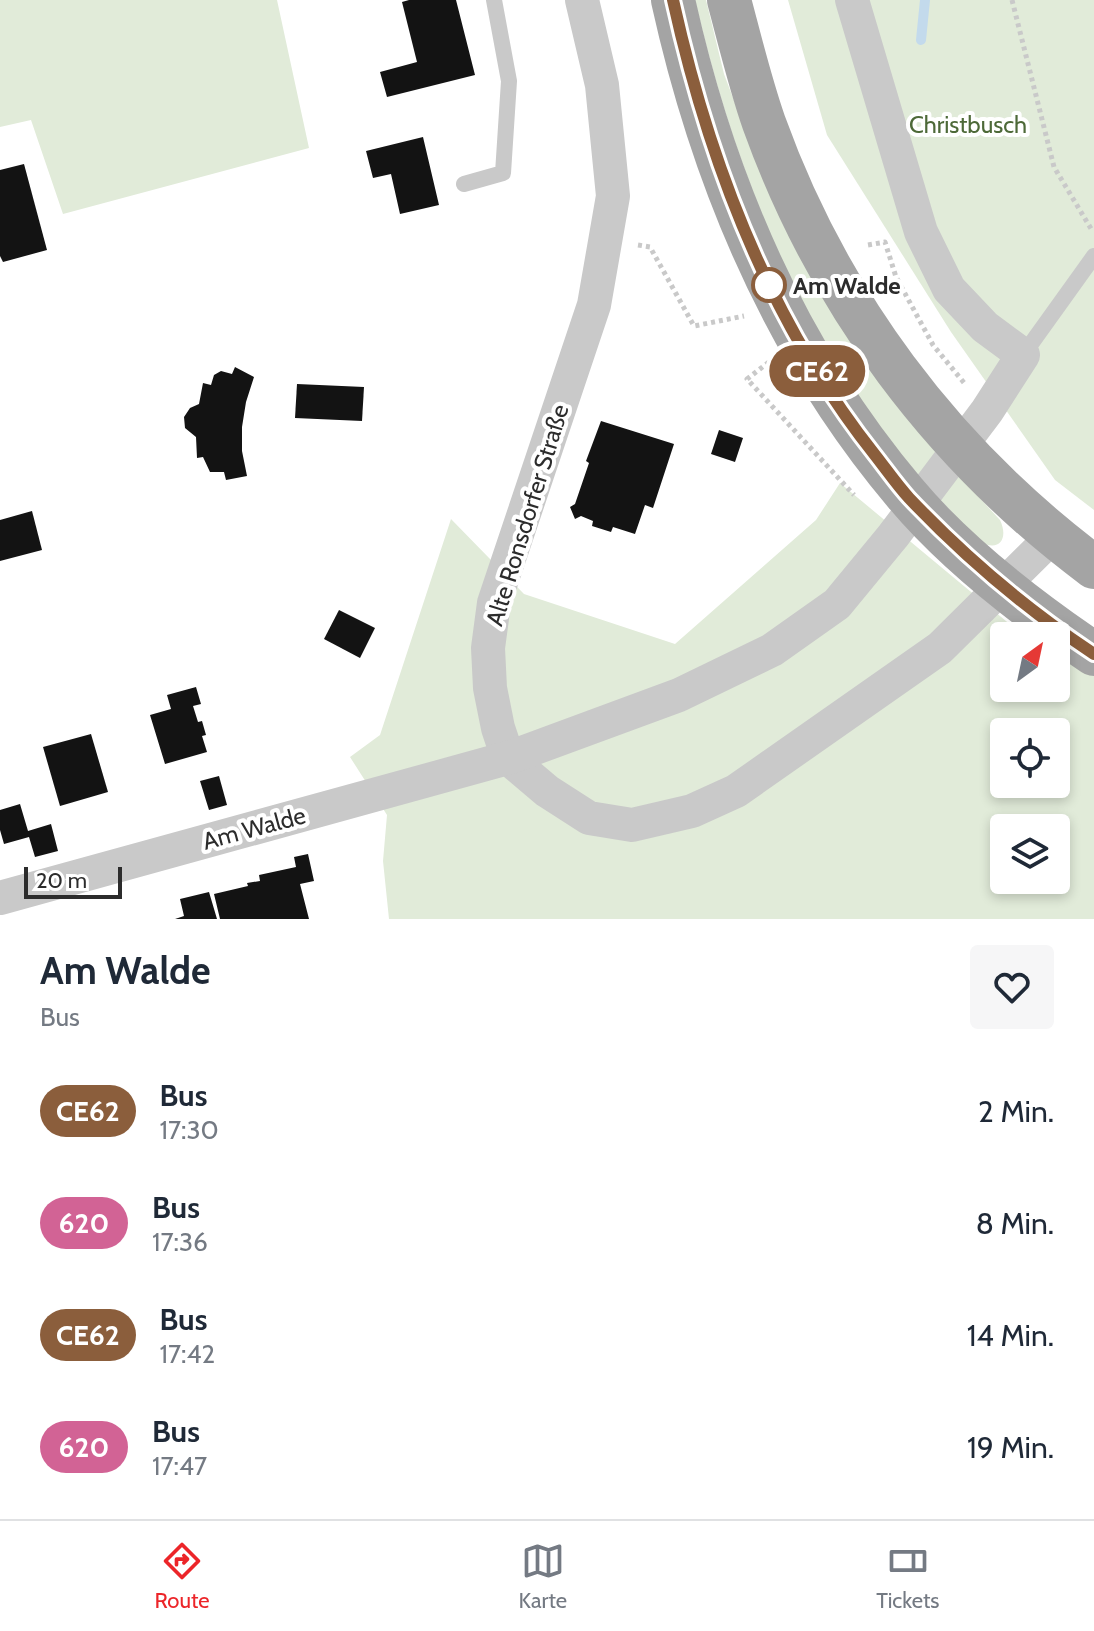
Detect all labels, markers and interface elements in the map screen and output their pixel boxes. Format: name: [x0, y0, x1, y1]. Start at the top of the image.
park label: Christbusch: [909, 110, 1027, 139]
marker: Am Walde: [752, 268, 786, 302]
place label: Am Walde: [793, 271, 901, 300]
line badge: CE62: [761, 345, 873, 397]
text: CE62: [785, 354, 849, 388]
street label: Alte Ronsdorfer Straße: [479, 401, 575, 629]
north arrow: [990, 622, 1070, 702]
map controls: [990, 622, 1070, 894]
button: locate: [990, 718, 1070, 798]
street label: Am Walde: [199, 800, 309, 856]
button: layers: [990, 814, 1070, 894]
scale bar: [24, 863, 122, 899]
text: 20 m: [36, 867, 87, 894]
button: heart: [970, 945, 1054, 1029]
text: Am Walde: [40, 947, 211, 994]
text: Bus: [40, 1001, 80, 1033]
text: Bus: [160, 1077, 207, 1114]
text: 2 Min.: [978, 1093, 1054, 1130]
text: CE62: [56, 1094, 120, 1128]
text: 17:30: [160, 1114, 219, 1146]
text: Bus: [152, 1189, 200, 1226]
text: 8 Min.: [976, 1205, 1054, 1242]
text: 620: [59, 1206, 109, 1240]
text: 17:36: [152, 1226, 208, 1258]
text: Bus: [160, 1301, 207, 1338]
text: 14 Min.: [967, 1317, 1054, 1354]
text: CE62: [56, 1318, 120, 1352]
text: 17:42: [160, 1338, 215, 1370]
text: Bus: [152, 1413, 200, 1450]
text: 19 Min.: [967, 1429, 1054, 1466]
text: 620: [59, 1430, 109, 1464]
text: 17:47: [152, 1450, 207, 1482]
tab: Route: [155, 1539, 210, 1614]
tab: Karte: [519, 1539, 567, 1614]
tab: Tickets: [876, 1539, 939, 1614]

